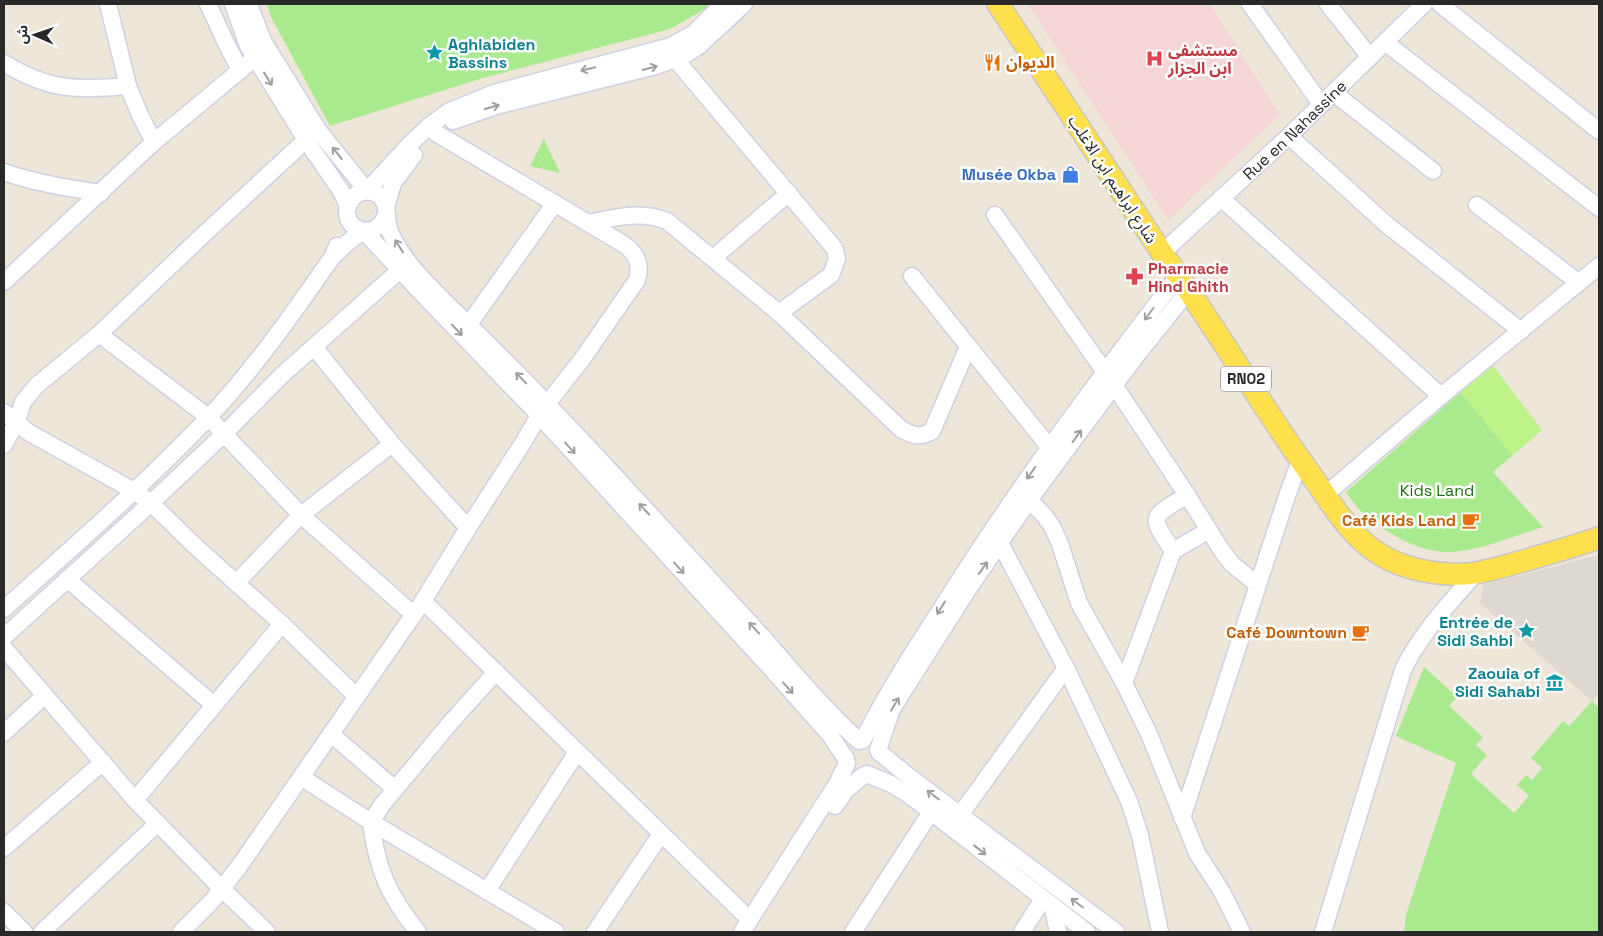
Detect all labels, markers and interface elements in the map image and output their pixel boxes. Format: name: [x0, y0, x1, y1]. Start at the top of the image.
north arrow: [10, 10, 60, 60]
text: ش: [13, 25, 31, 44]
place label: Aghlabiden Bassins: [448, 34, 535, 73]
place label: مستشفى ابن الجزار: [1167, 40, 1238, 79]
place icon: Aghlabiden Bassins: [424, 43, 444, 63]
hospital icon: مستشفى ابن الجزار: [1144, 49, 1164, 69]
restaurant icon: الديوان: [982, 52, 1002, 72]
place label: الديوان: [1006, 52, 1055, 73]
one-way arrow: [641, 63, 657, 72]
one-way arrow: [580, 64, 596, 74]
one-way arrow: [263, 72, 274, 86]
street label: Rue en Nahassine: [1238, 76, 1351, 184]
one-way arrow: [484, 102, 500, 112]
street label: شارع ابراهيم ابن الاغلب: [1062, 111, 1162, 248]
one-way arrow: [331, 147, 342, 160]
place label: Musée Okba: [962, 164, 1056, 185]
shop icon: Musée Okba: [1060, 164, 1080, 184]
one-way arrow: [393, 240, 403, 254]
place label: Pharmacie Hind Ghith: [1148, 258, 1229, 297]
pharmacy icon: Pharmacie Hind Ghith: [1124, 267, 1144, 287]
one-way arrow: [1144, 307, 1154, 321]
one-way arrow: [451, 324, 463, 337]
road number: RN02: [1221, 366, 1271, 392]
one-way arrow: [515, 372, 527, 384]
one-way arrow: [1072, 429, 1083, 443]
one-way arrow: [564, 441, 576, 454]
one-way arrow: [1026, 466, 1037, 479]
park label: Kids Land: [1400, 480, 1474, 501]
one-way arrow: [638, 503, 650, 516]
place label: Café Kids Land: [1342, 510, 1456, 531]
cafe icon: Café Kids Land: [1460, 510, 1480, 530]
one-way arrow: [673, 561, 685, 574]
one-way arrow: [978, 561, 988, 575]
one-way arrow: [936, 601, 947, 615]
place label: Entrée de Sidi Sahbi: [1437, 612, 1513, 651]
place icon: Entrée de Sidi Sahbi: [1517, 621, 1537, 641]
one-way arrow: [748, 622, 760, 635]
place label: Café Downtown: [1226, 622, 1347, 643]
cafe icon: Café Downtown: [1351, 622, 1371, 642]
place label: Zaouia of Sidi Sahabi: [1455, 663, 1540, 702]
museum icon: Zaouia of Sidi Sahabi: [1544, 672, 1564, 692]
one-way arrow: [783, 682, 794, 695]
one-way arrow: [891, 698, 901, 712]
one-way arrow: [927, 789, 940, 800]
one-way arrow: [973, 844, 986, 855]
one-way arrow: [1070, 898, 1084, 908]

